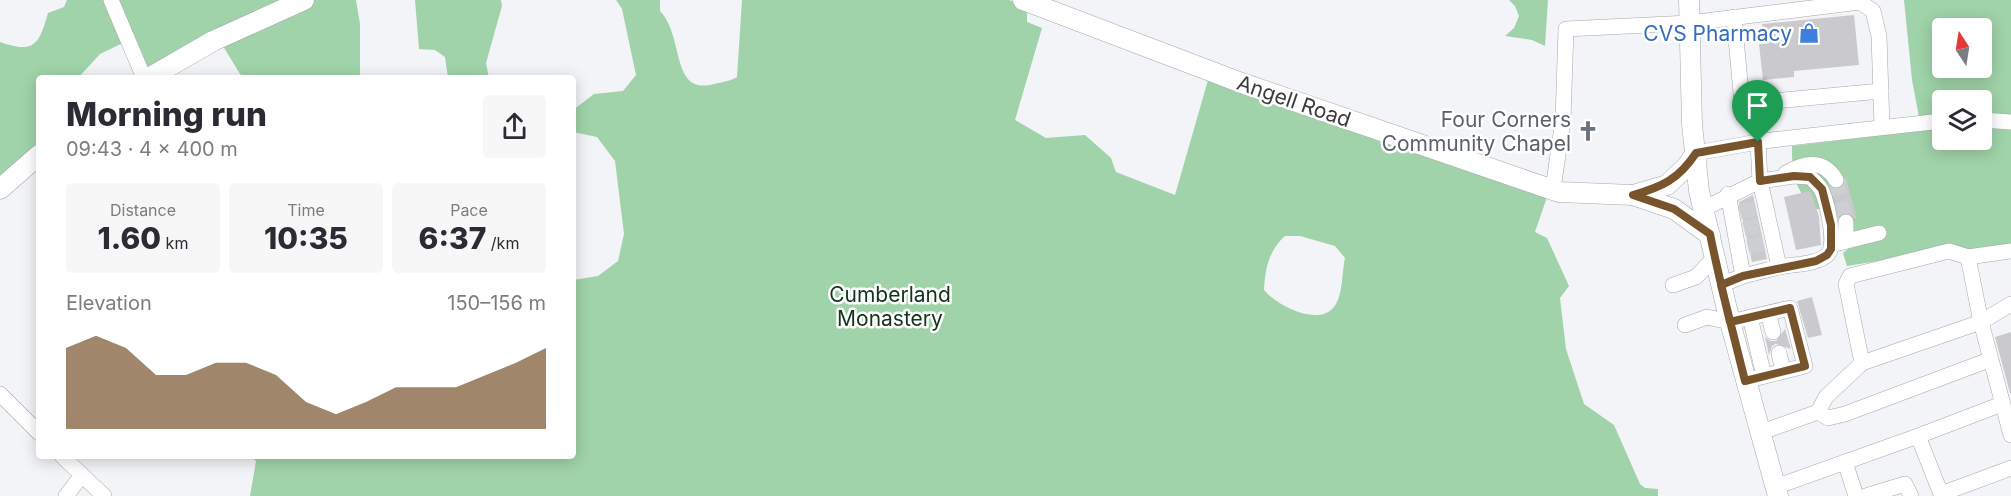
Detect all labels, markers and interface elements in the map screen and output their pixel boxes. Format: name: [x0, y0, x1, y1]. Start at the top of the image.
north arrow: [1932, 18, 1992, 78]
map controls: [1932, 18, 1992, 150]
place label: CVS Pharmacy: [1643, 21, 1792, 46]
shop icon: CVS Pharmacy: [1797, 21, 1821, 45]
street label: Angell Road: [1234, 70, 1354, 132]
pin: [1732, 80, 1783, 142]
icon: arrive: [1741, 89, 1774, 122]
button: layers: [1932, 90, 1992, 150]
text: Morning run: [66, 94, 267, 134]
button: share: [483, 95, 546, 158]
place label: Four Corners Community Chapel: [1382, 107, 1571, 156]
church icon: Four Corners Community Chapel: [1576, 119, 1600, 143]
text: 09:43 · 4 × 400 m: [66, 137, 238, 161]
text: Distance: [110, 200, 176, 220]
text: Time: [287, 200, 325, 220]
text: Pace: [450, 200, 488, 220]
text: 1.60: [98, 220, 161, 256]
text: 10:35: [264, 220, 348, 256]
text: 6:37: [419, 220, 486, 256]
text: km: [161, 233, 188, 253]
text: /km: [486, 233, 519, 253]
park label: Cumberland Monastery: [829, 282, 951, 331]
text: Elevation: [66, 291, 152, 315]
text: 150–156 m: [447, 291, 546, 315]

